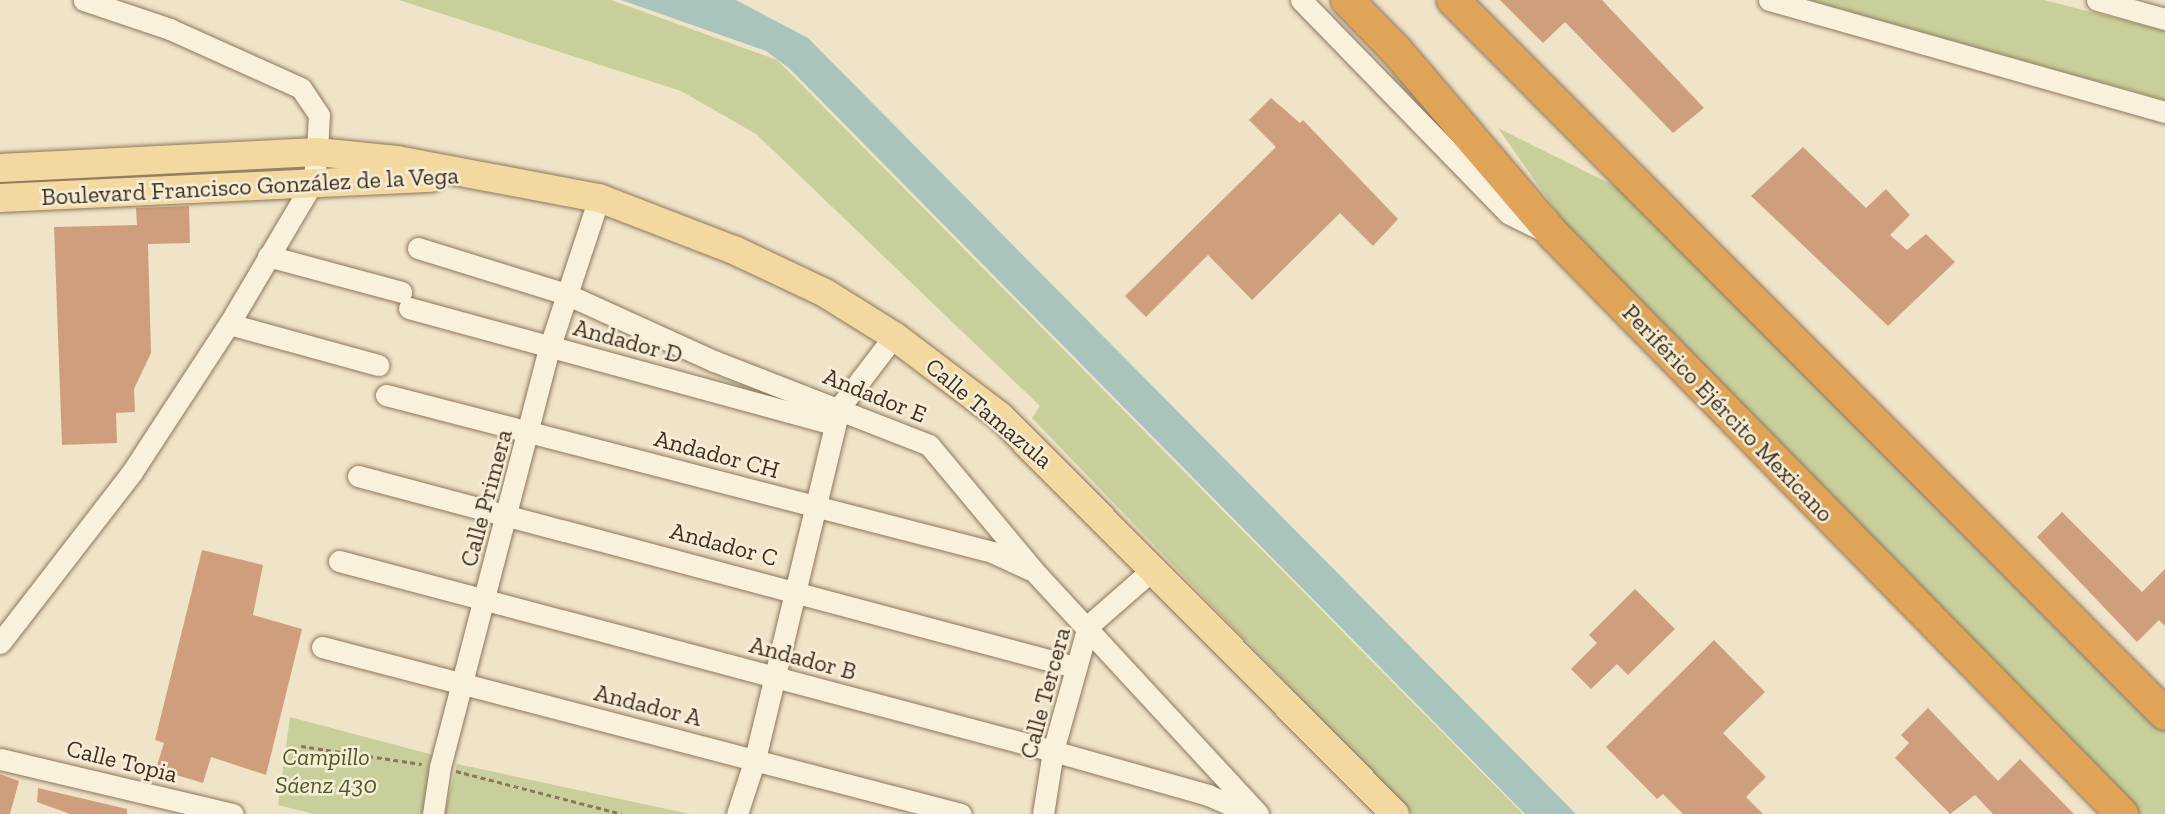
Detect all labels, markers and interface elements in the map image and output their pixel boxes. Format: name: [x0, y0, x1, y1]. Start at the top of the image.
street label: Boulevard Francisco González de la Vega: [40, 161, 460, 211]
street label: Periférico Ejército Mexicano: [1617, 298, 1839, 528]
street label: Andador D: [570, 313, 686, 369]
street label: Calle Tamazula: [920, 351, 1058, 475]
street label: Andador E: [819, 361, 931, 429]
street label: Andador CH: [651, 423, 783, 485]
street label: Calle Primera: [454, 426, 518, 570]
street label: Andador C: [667, 516, 781, 572]
street label: Calle Tercera: [1014, 624, 1076, 762]
street label: Andador B: [746, 630, 860, 686]
street label: Andador A: [591, 678, 705, 732]
street label: Calle Topia: [63, 733, 181, 789]
park label: Campillo Sáenz 430: [275, 743, 377, 799]

